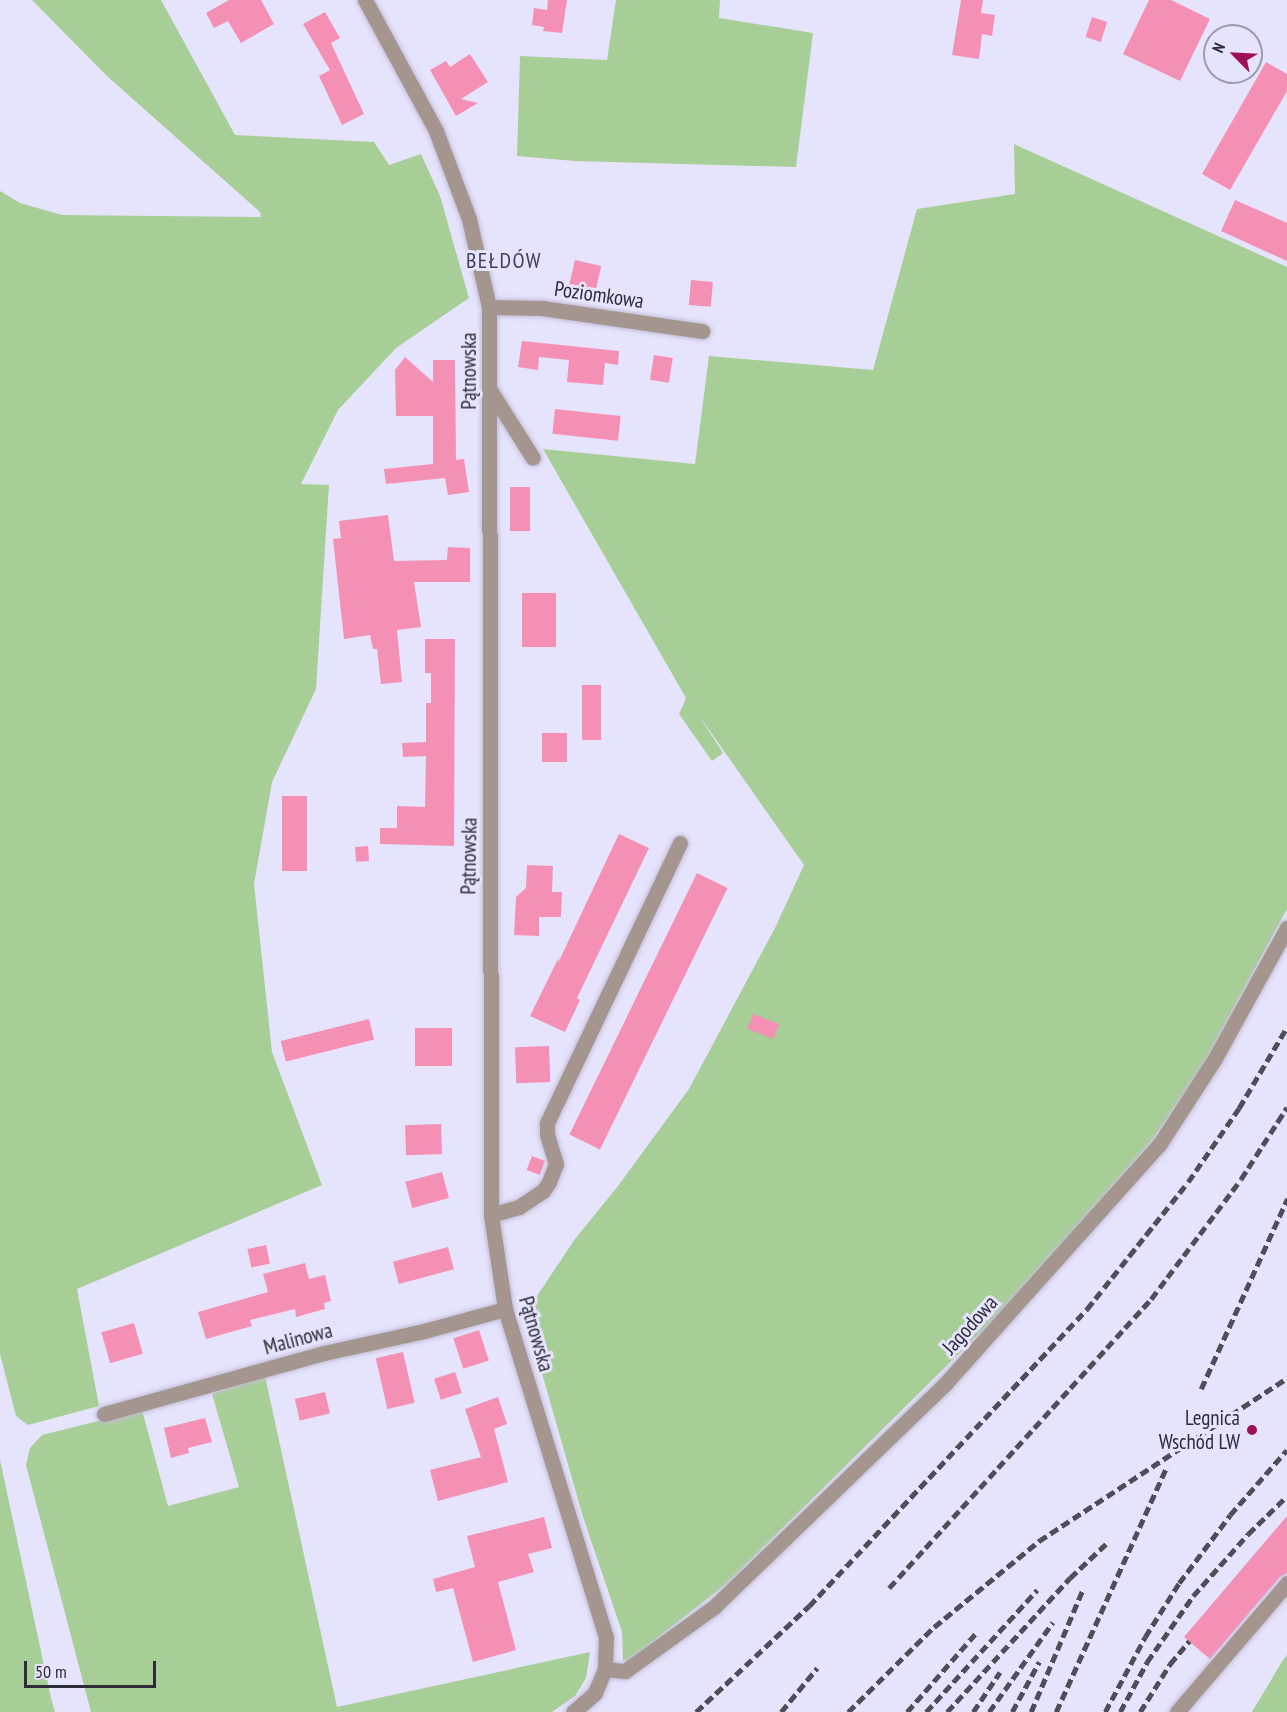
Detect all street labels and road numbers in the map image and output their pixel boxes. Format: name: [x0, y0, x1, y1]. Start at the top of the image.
street label: Poziomkowa: [553, 276, 645, 314]
street label: Pątnowska: [456, 332, 482, 410]
street label: Pątnowska: [456, 817, 482, 895]
street label: Jagodowa: [937, 1290, 1003, 1360]
street label: Pątnowska: [513, 1293, 559, 1375]
street label: Malinowa: [261, 1318, 335, 1360]

